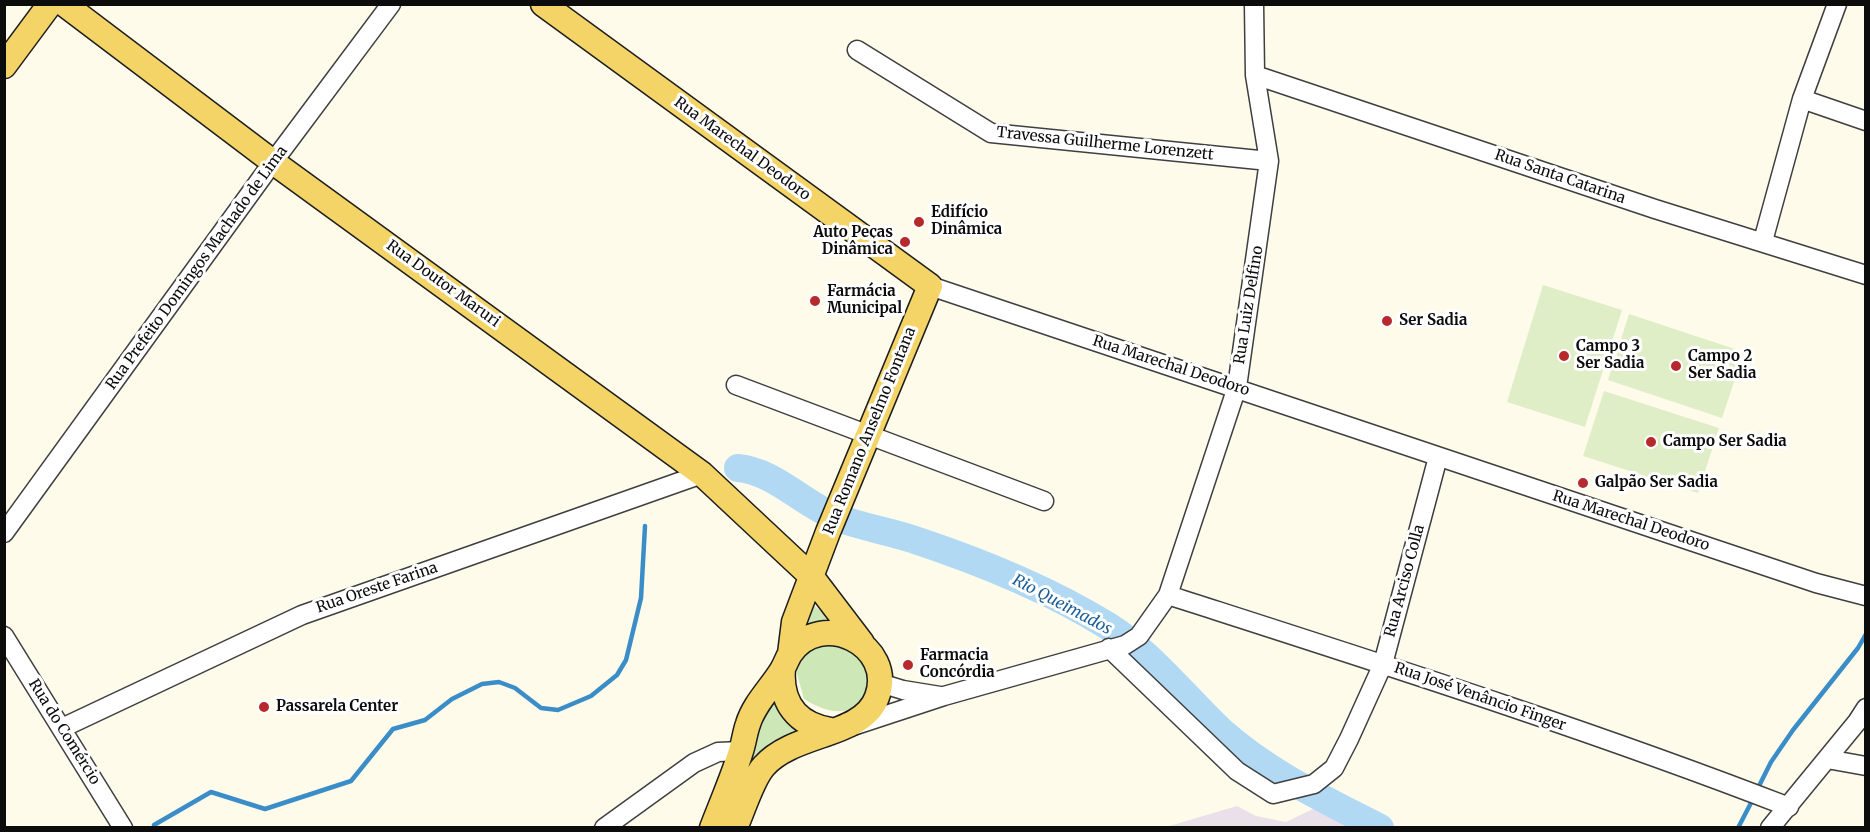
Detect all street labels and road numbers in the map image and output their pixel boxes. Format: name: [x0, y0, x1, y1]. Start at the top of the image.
street label: Rua Marechal Deodoro: [670, 94, 814, 204]
street label: Travessa Guilherme Lorenzett: [996, 124, 1214, 164]
street label: Rua Prefeito Domingos Machado de Lima: [103, 143, 291, 393]
street label: Rua Santa Catarina: [1492, 146, 1628, 208]
street label: Rua Doutor Maruri: [383, 237, 503, 331]
street label: Rua Luiz Delfino: [1231, 244, 1267, 366]
street label: Rua Romano Anselmo Fontana: [820, 325, 920, 537]
street label: Rua Marechal Deodoro: [1090, 332, 1252, 400]
street label: Rua Marechal Deodoro: [1550, 487, 1712, 555]
street label: Rua Arciso Colla: [1381, 523, 1429, 639]
street label: Rua Oreste Farina: [314, 559, 440, 617]
street label: Rua José Venâncio Finger: [1392, 659, 1568, 735]
street label: Rua do Comércio: [24, 676, 104, 788]

